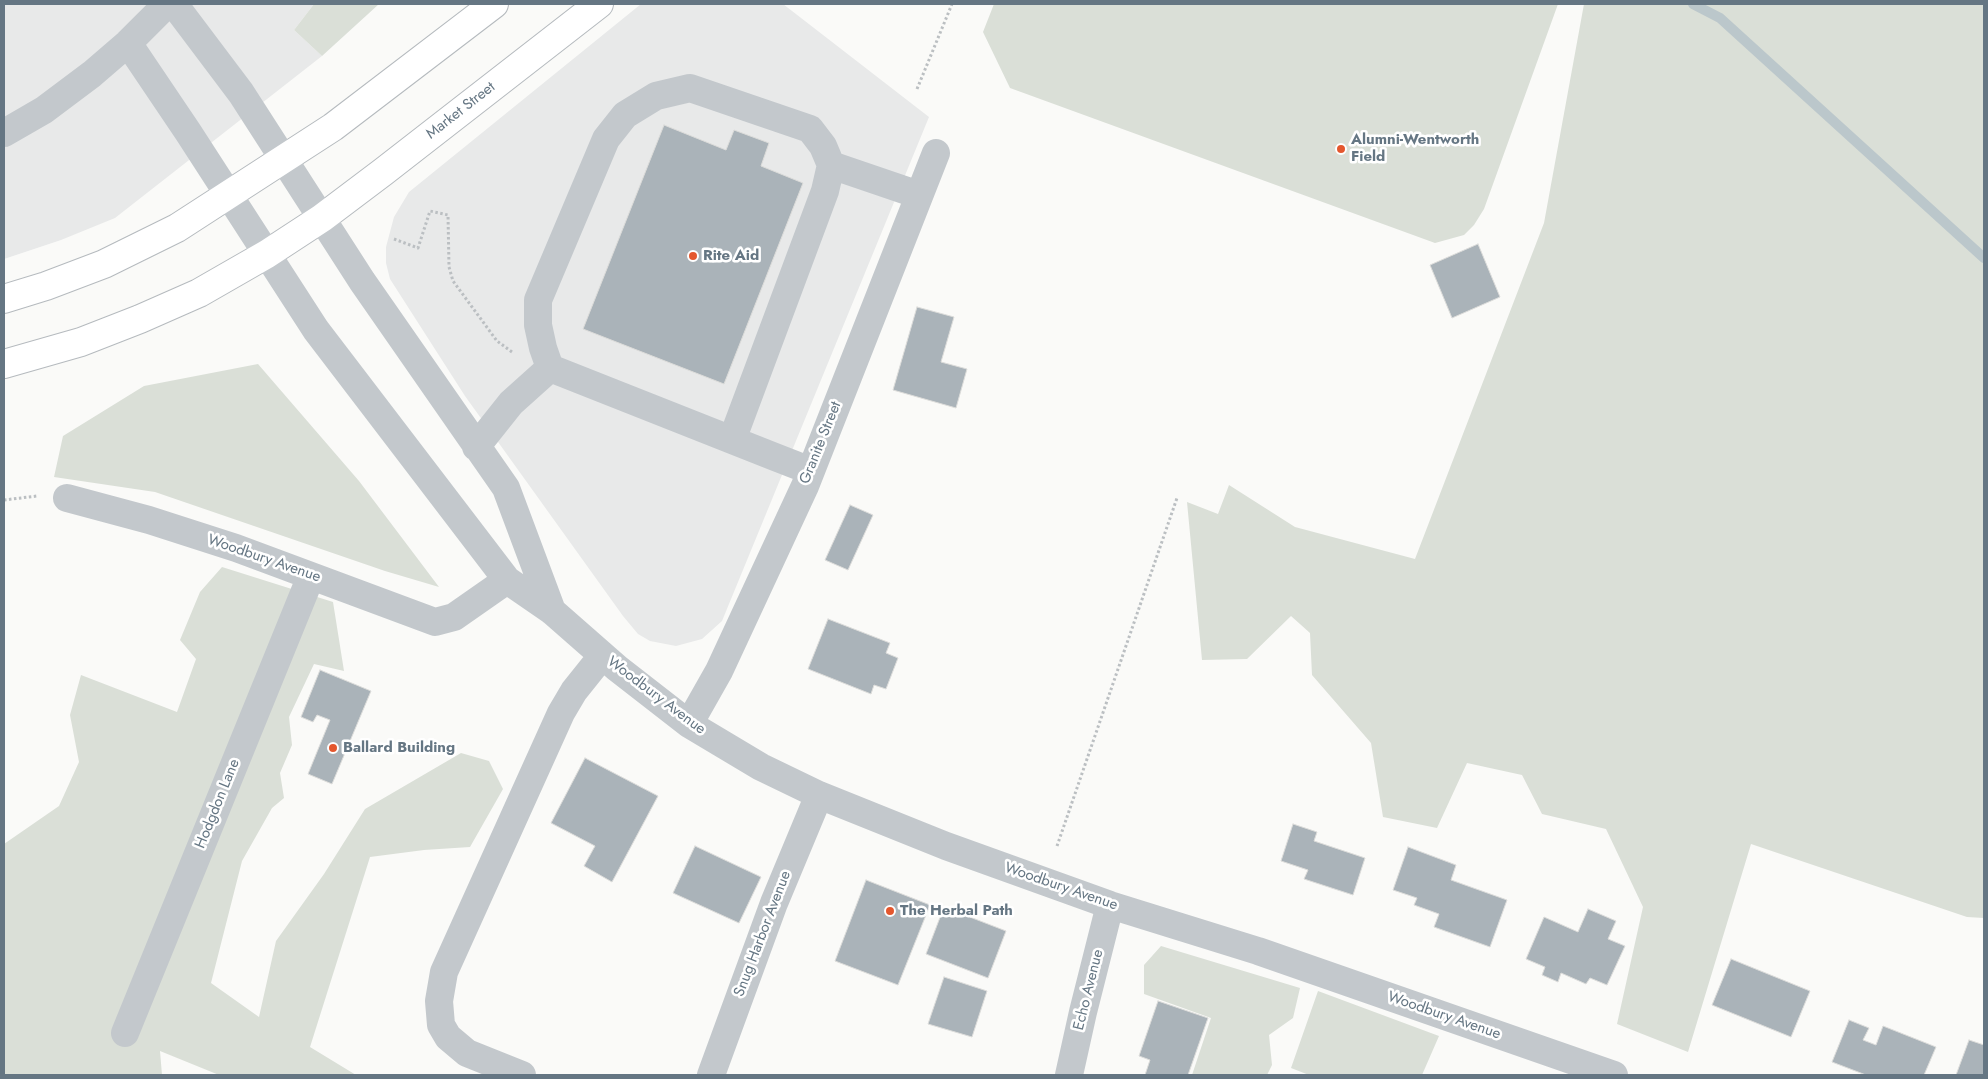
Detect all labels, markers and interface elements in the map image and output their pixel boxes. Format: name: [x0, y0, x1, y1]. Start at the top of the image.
street label: Market Street: [423, 79, 499, 143]
place label: Alumni-Wentworth Field: [1351, 131, 1479, 166]
marker: Alumni-Wentworth Field: [1335, 143, 1347, 155]
place label: Rite Aid: [703, 247, 759, 265]
marker: Rite Aid: [687, 250, 699, 262]
street label: Granite Street: [796, 399, 846, 487]
street label: Woodbury Avenue: [205, 531, 323, 587]
street label: Woodbury Avenue: [603, 653, 709, 739]
place label: Ballard Building: [343, 739, 455, 757]
marker: Ballard Building: [327, 742, 339, 754]
street label: Hodgdon Lane: [192, 757, 244, 851]
street label: Woodbury Avenue: [1002, 859, 1120, 915]
street label: Snug Harbor Avenue: [731, 869, 795, 999]
place label: The Herbal Path: [900, 902, 1013, 920]
marker: The Herbal Path: [884, 905, 896, 917]
street label: Echo Avenue: [1070, 948, 1108, 1032]
street label: Woodbury Avenue: [1385, 988, 1503, 1044]

